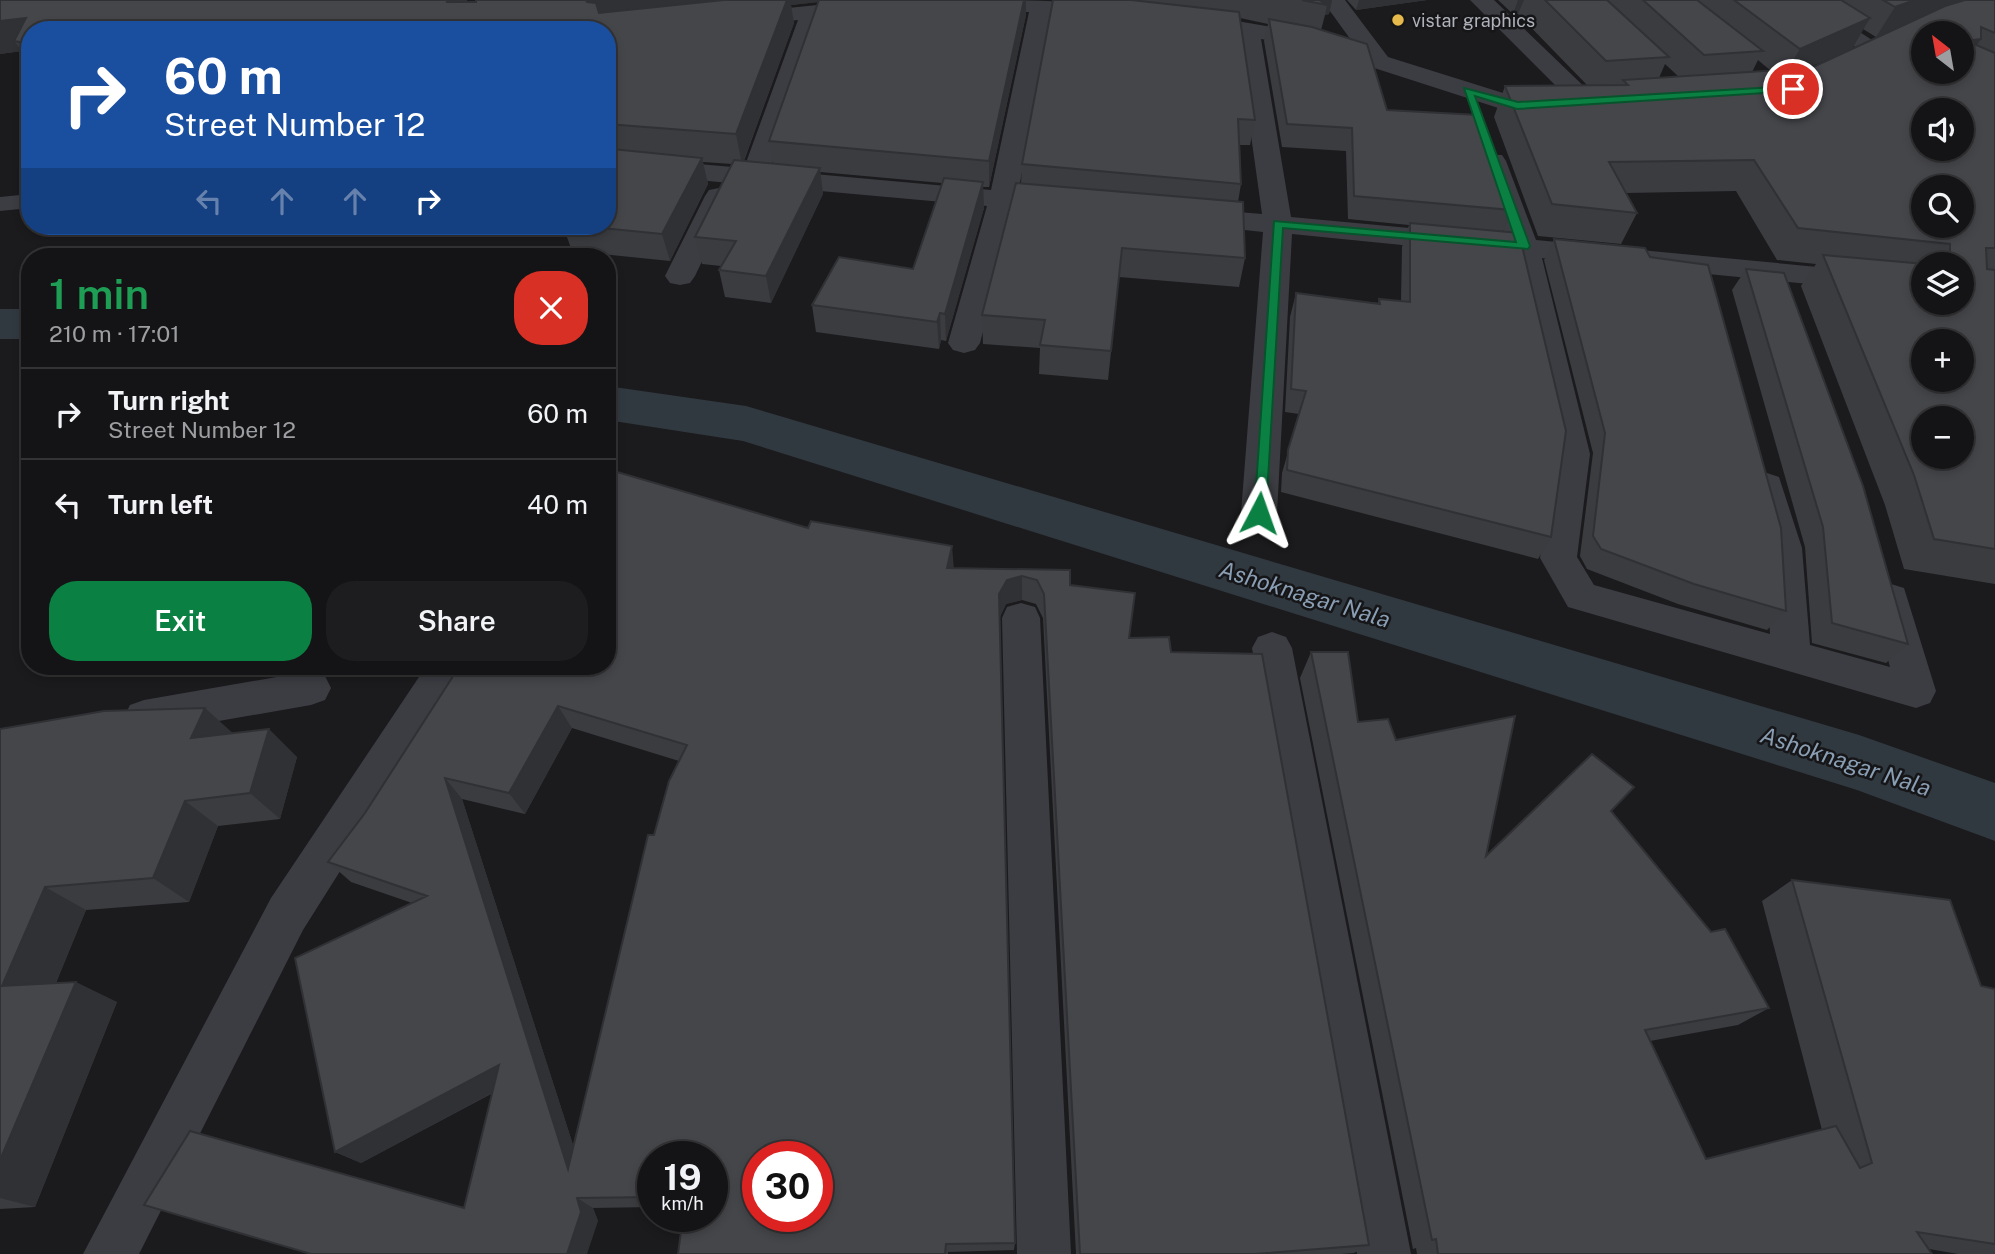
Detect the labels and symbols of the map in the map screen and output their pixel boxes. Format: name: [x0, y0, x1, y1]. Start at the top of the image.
place label: vistar graphics: [1412, 10, 1535, 31]
marker: vistar graphics: [1390, 12, 1406, 28]
north arrow: [1911, 21, 1974, 84]
pin: [1763, 59, 1823, 119]
position arrow: [1222, 476, 1296, 550]
water label: Ashoknagar Nala: [1216, 555, 1394, 633]
water label: Ashoknagar Nala: [1758, 721, 1934, 801]
speed limit sign: 30: [742, 1141, 833, 1232]

